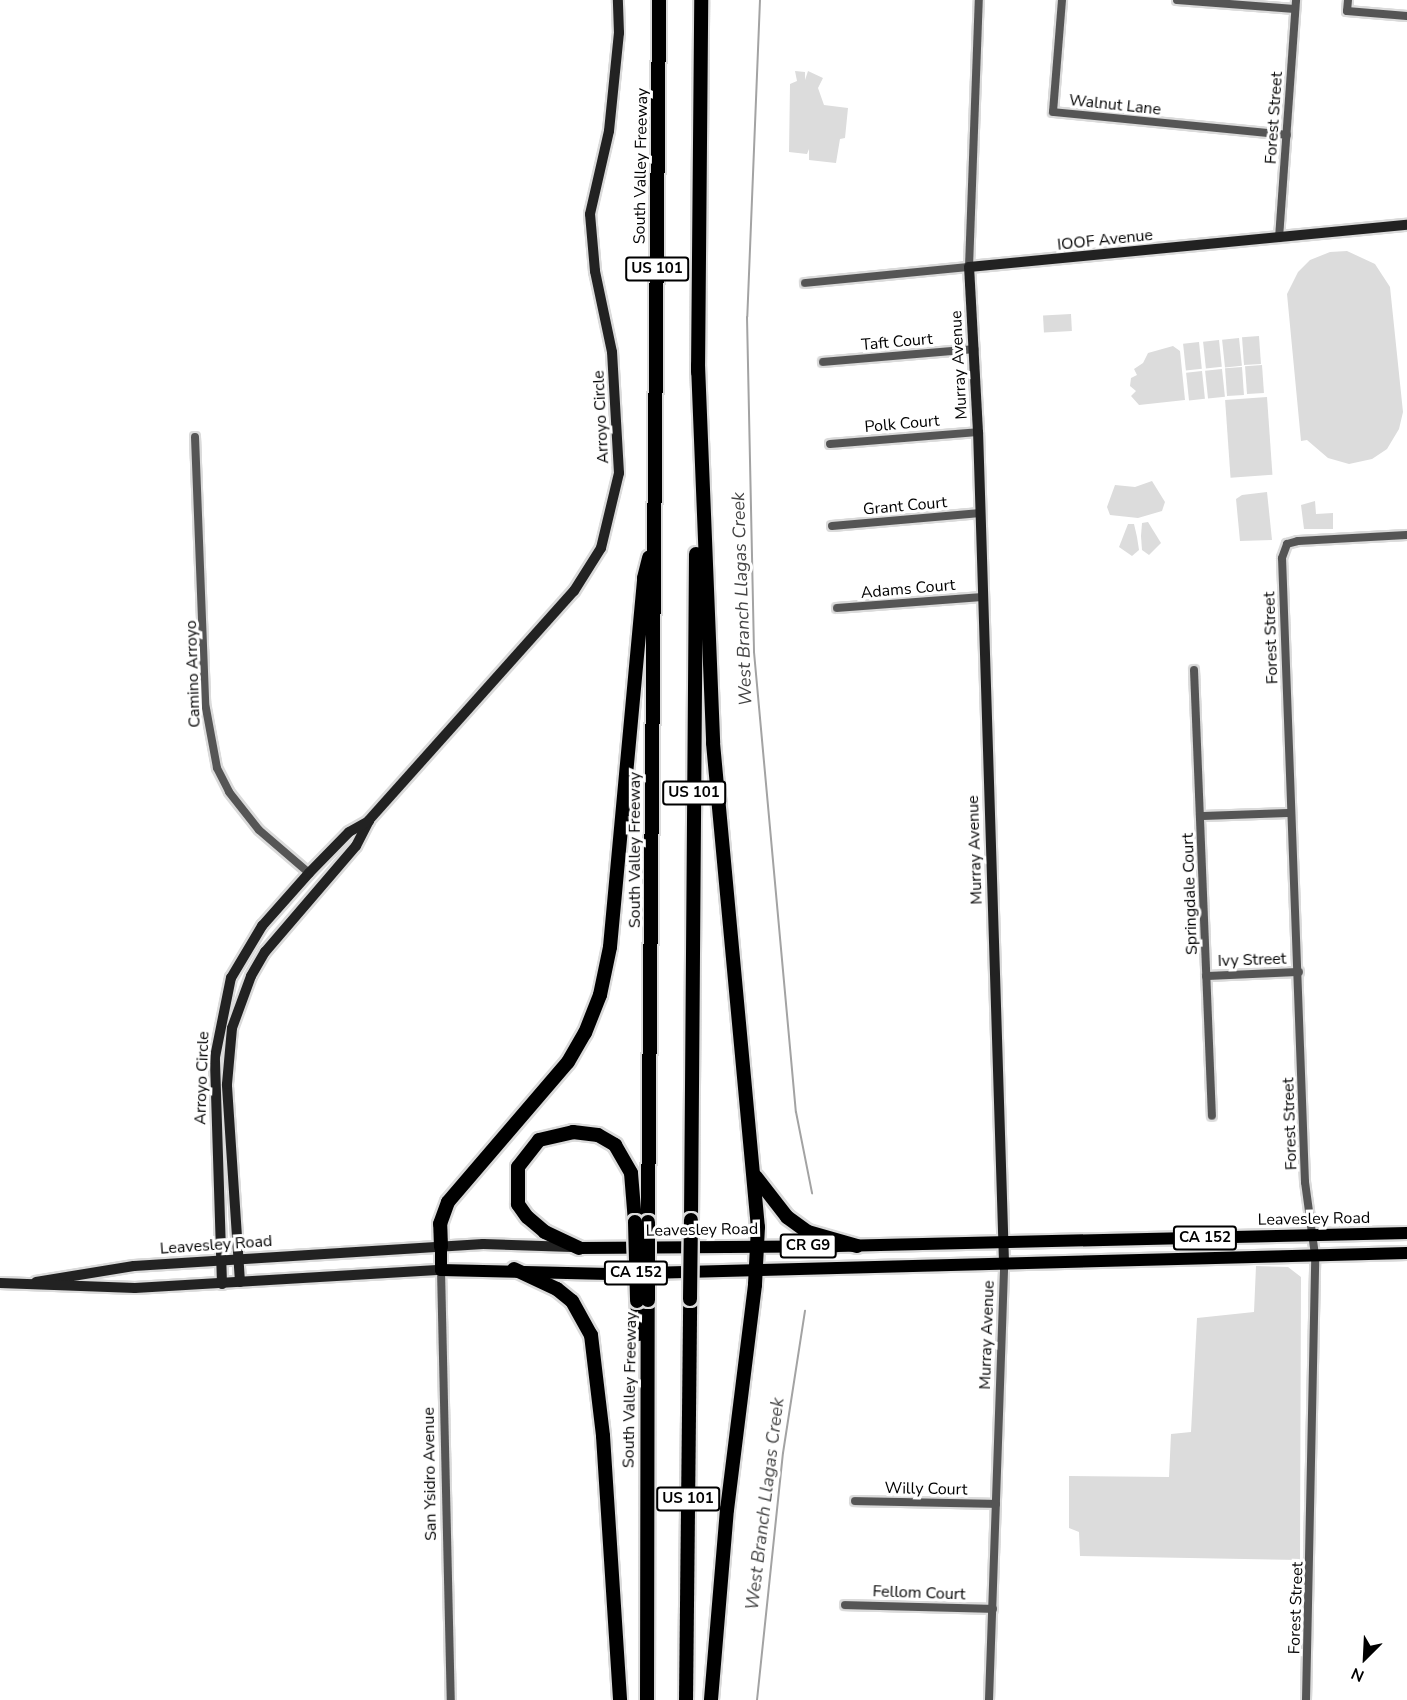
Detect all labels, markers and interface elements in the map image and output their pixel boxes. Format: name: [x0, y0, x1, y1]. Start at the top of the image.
street label: Forest Street: [1261, 71, 1287, 165]
street label: South Valley Freeway: [630, 88, 652, 244]
street label: Walnut Lane: [1068, 91, 1162, 119]
street label: IOOF Avenue: [1056, 225, 1154, 255]
road number: US 101: [624, 257, 690, 281]
street label: Murray Avenue: [947, 310, 971, 420]
street label: Taft Court: [861, 329, 933, 355]
street label: Arroyo Circle: [589, 370, 613, 464]
street label: Polk Court: [864, 411, 940, 437]
water label: West Branch Llagas Creek: [727, 492, 757, 706]
street label: Grant Court: [862, 493, 948, 519]
street label: Adams Court: [860, 575, 956, 603]
street label: Forest Street: [1260, 591, 1282, 685]
street label: Camino Arroyo: [182, 620, 204, 728]
street label: South Valley Freeway: [625, 772, 645, 928]
road number: US 101: [661, 781, 727, 805]
street label: Murray Avenue: [963, 795, 987, 905]
street label: Springdale Court: [1178, 833, 1202, 955]
street label: Ivy Street: [1217, 949, 1287, 971]
street label: Arroyo Circle: [191, 1031, 213, 1125]
street label: Forest Street: [1279, 1077, 1301, 1171]
street label: Leavesley Road: [1258, 1208, 1370, 1230]
street label: Leavesley Road: [646, 1219, 758, 1241]
road number: CA 152: [1172, 1226, 1238, 1250]
street label: Leavesley Road: [159, 1232, 273, 1258]
road number: CR G9: [780, 1234, 836, 1258]
road number: CA 152: [603, 1261, 669, 1285]
street label: Murray Avenue: [975, 1280, 999, 1390]
street label: South Valley Freeway: [619, 1312, 641, 1468]
water label: West Branch Llagas Creek: [741, 1397, 789, 1611]
street label: San Ysidro Avenue: [419, 1407, 441, 1541]
street label: Willy Court: [884, 1479, 968, 1499]
road number: US 101: [655, 1487, 721, 1511]
street label: Forest Street: [1285, 1561, 1307, 1655]
street label: Fellom Court: [872, 1582, 966, 1604]
north arrow: [1335, 1628, 1395, 1688]
text: N: [1348, 1662, 1368, 1687]

